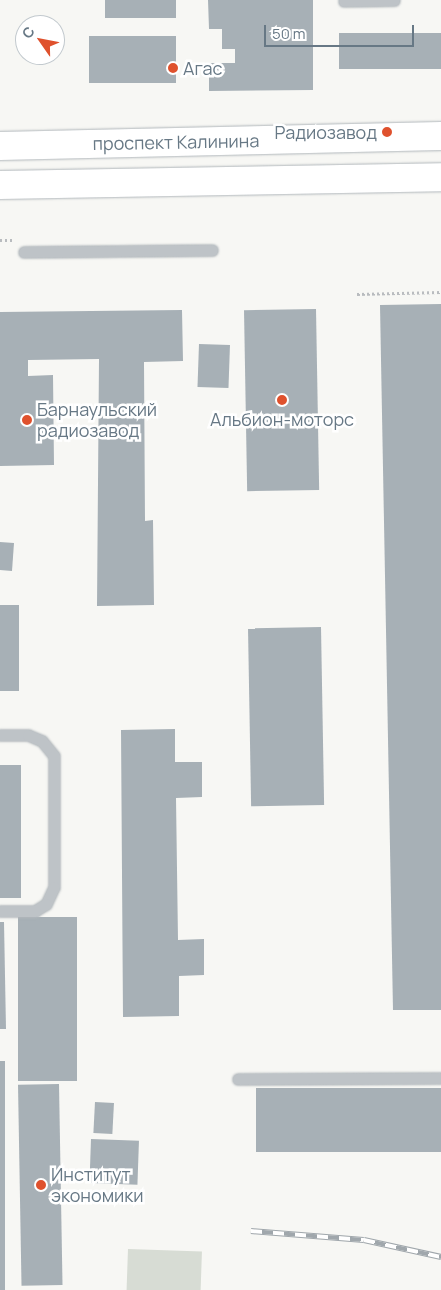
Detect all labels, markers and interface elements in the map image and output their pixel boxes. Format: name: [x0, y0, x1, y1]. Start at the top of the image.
north arrow: [15, 15, 65, 65]
scale bar: [266, 15, 416, 47]
text: С: [17, 23, 39, 42]
text: 50 m: [272, 23, 306, 44]
place label: Агас: [183, 57, 222, 79]
marker: Агас: [167, 62, 179, 74]
place label: Радиозавод: [274, 121, 377, 143]
marker: Радиозавод: [381, 126, 393, 138]
street label: проспект Калинина: [92, 130, 260, 154]
marker: Альбион-моторс: [276, 394, 288, 406]
place label: Барнаульский радиозавод: [37, 399, 157, 442]
place label: Альбион-моторс: [210, 408, 354, 430]
marker: Барнаульский радиозавод: [21, 414, 33, 426]
place label: Институт экономики: [51, 1164, 144, 1206]
marker: Институт экономики: [35, 1179, 47, 1191]

